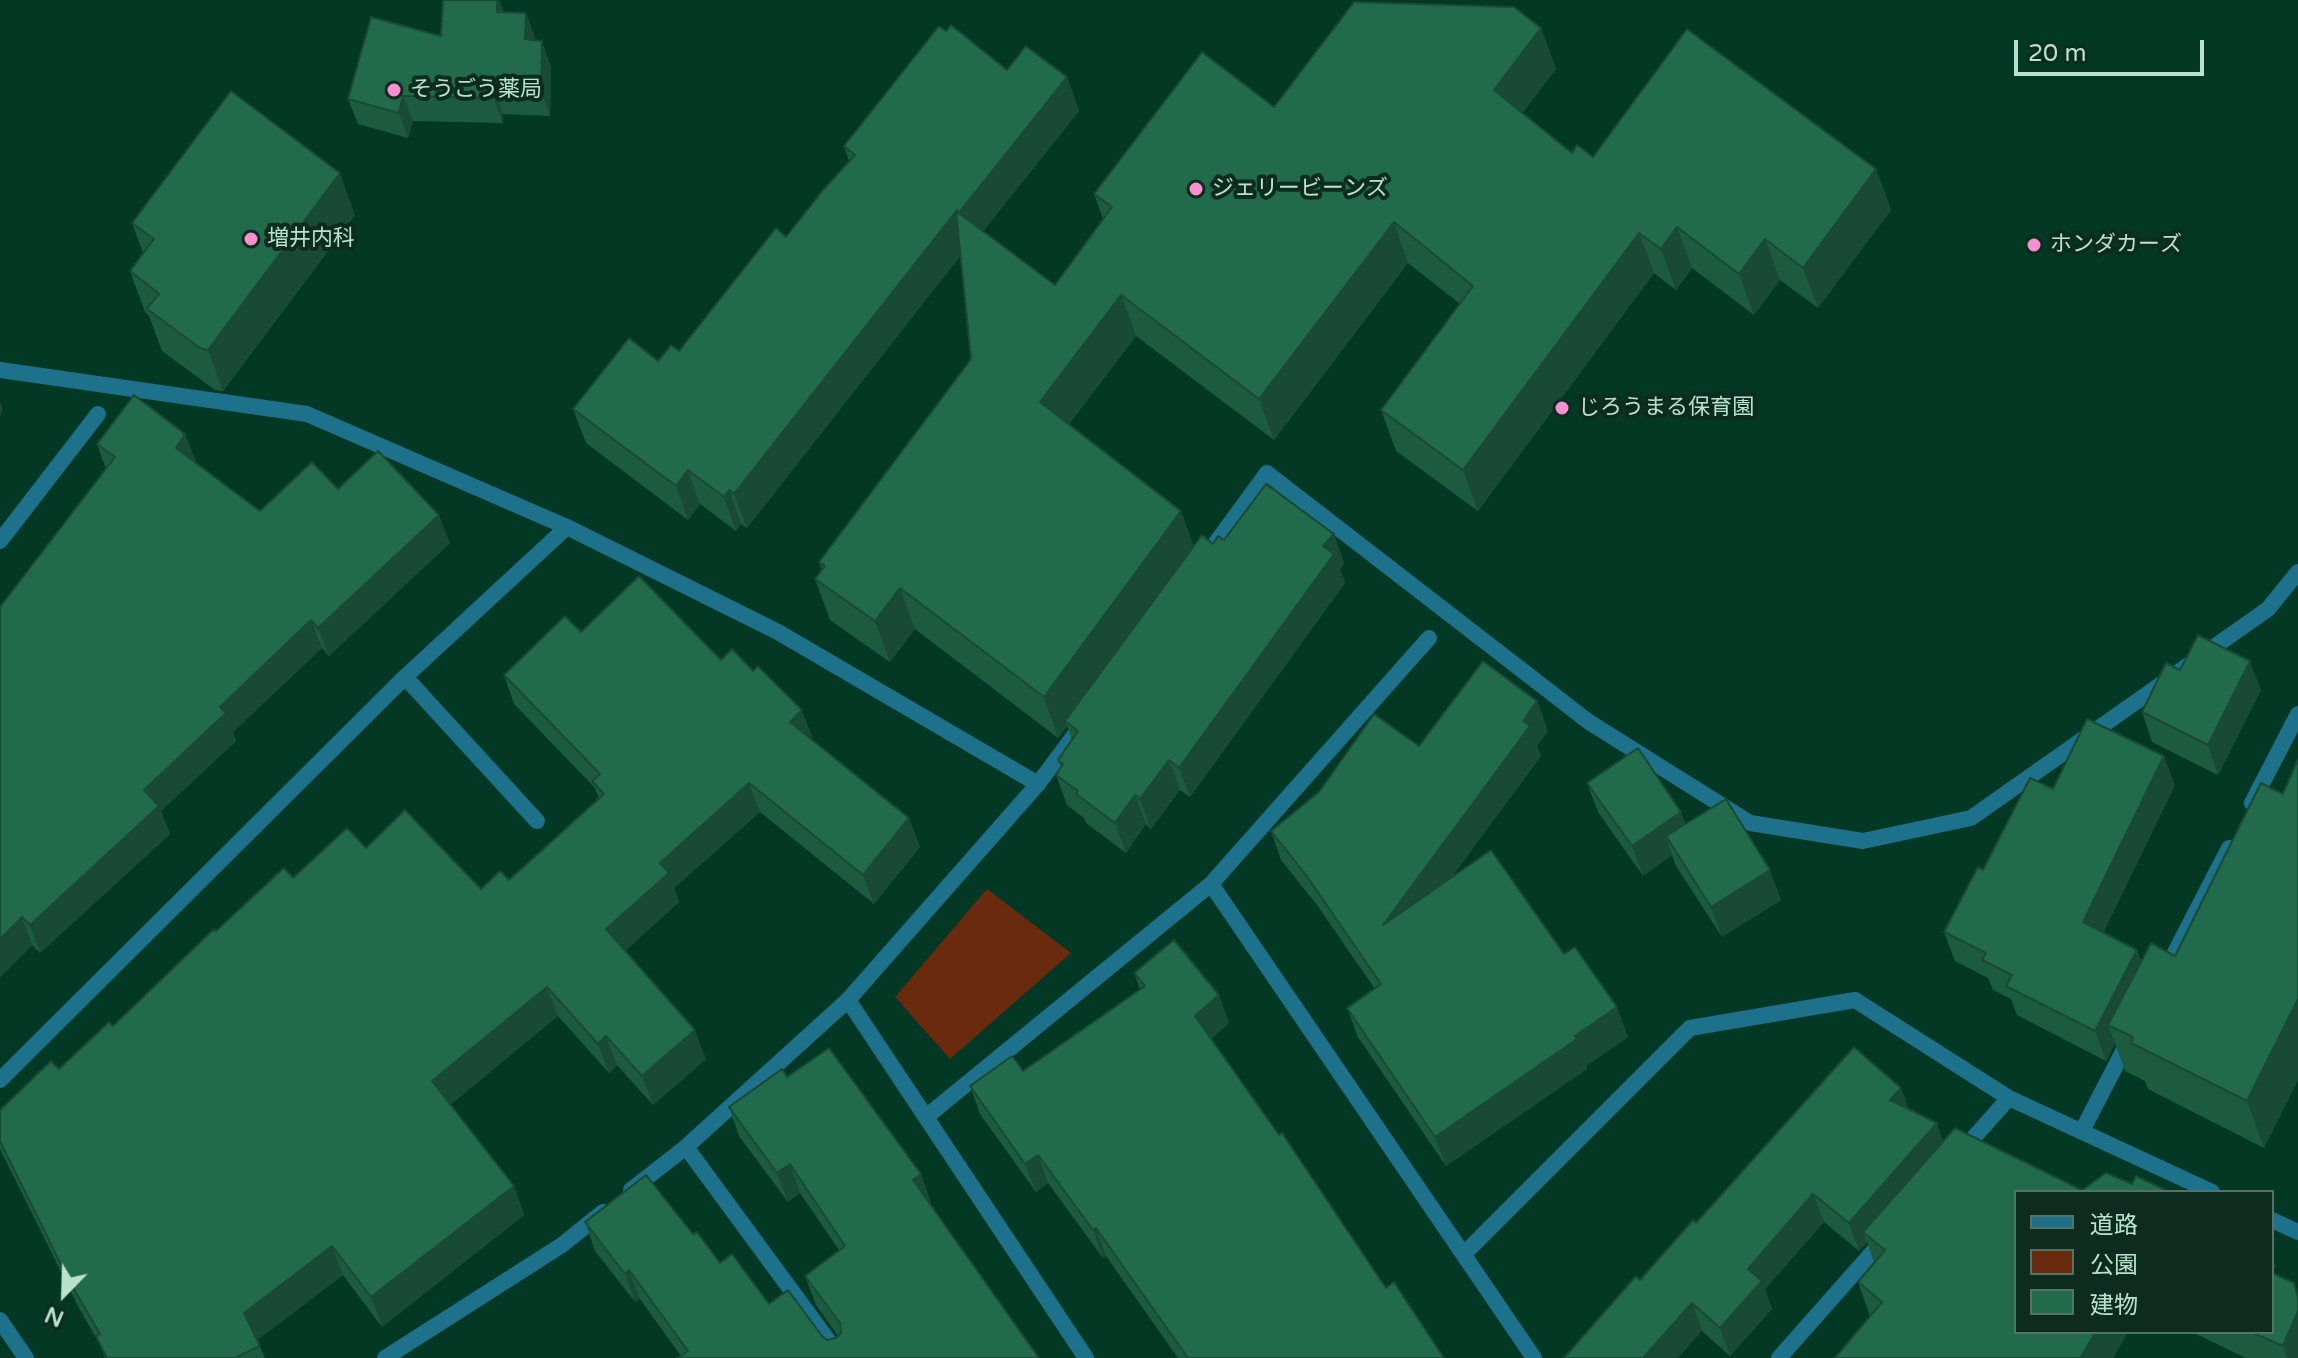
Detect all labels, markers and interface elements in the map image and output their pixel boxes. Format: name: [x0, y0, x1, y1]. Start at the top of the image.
scale bar: [2018, 24, 2208, 74]
text: 20 m: [2028, 39, 2086, 68]
place label: そうごう薬局: [410, 77, 542, 103]
marker: そうごう薬局: [385, 81, 403, 99]
place label: ジェリービーンズ: [1212, 176, 1388, 202]
marker: ジェリービーンズ: [1187, 180, 1205, 198]
place label: 増井内科: [267, 226, 355, 252]
marker: 増井内科: [242, 230, 260, 248]
place label: ホンダカーズ: [2050, 232, 2182, 258]
marker: ホンダカーズ: [2025, 236, 2043, 254]
place label: じろうまる保育園: [1578, 395, 1754, 421]
marker: じろうまる保育園: [1553, 399, 1571, 417]
legend: [2014, 1190, 2274, 1334]
text: 道路: [2090, 1211, 2138, 1240]
text: 公園: [2090, 1251, 2138, 1280]
north arrow: [24, 1254, 104, 1334]
text: 建物: [2090, 1291, 2138, 1320]
text: N: [41, 1301, 68, 1332]

